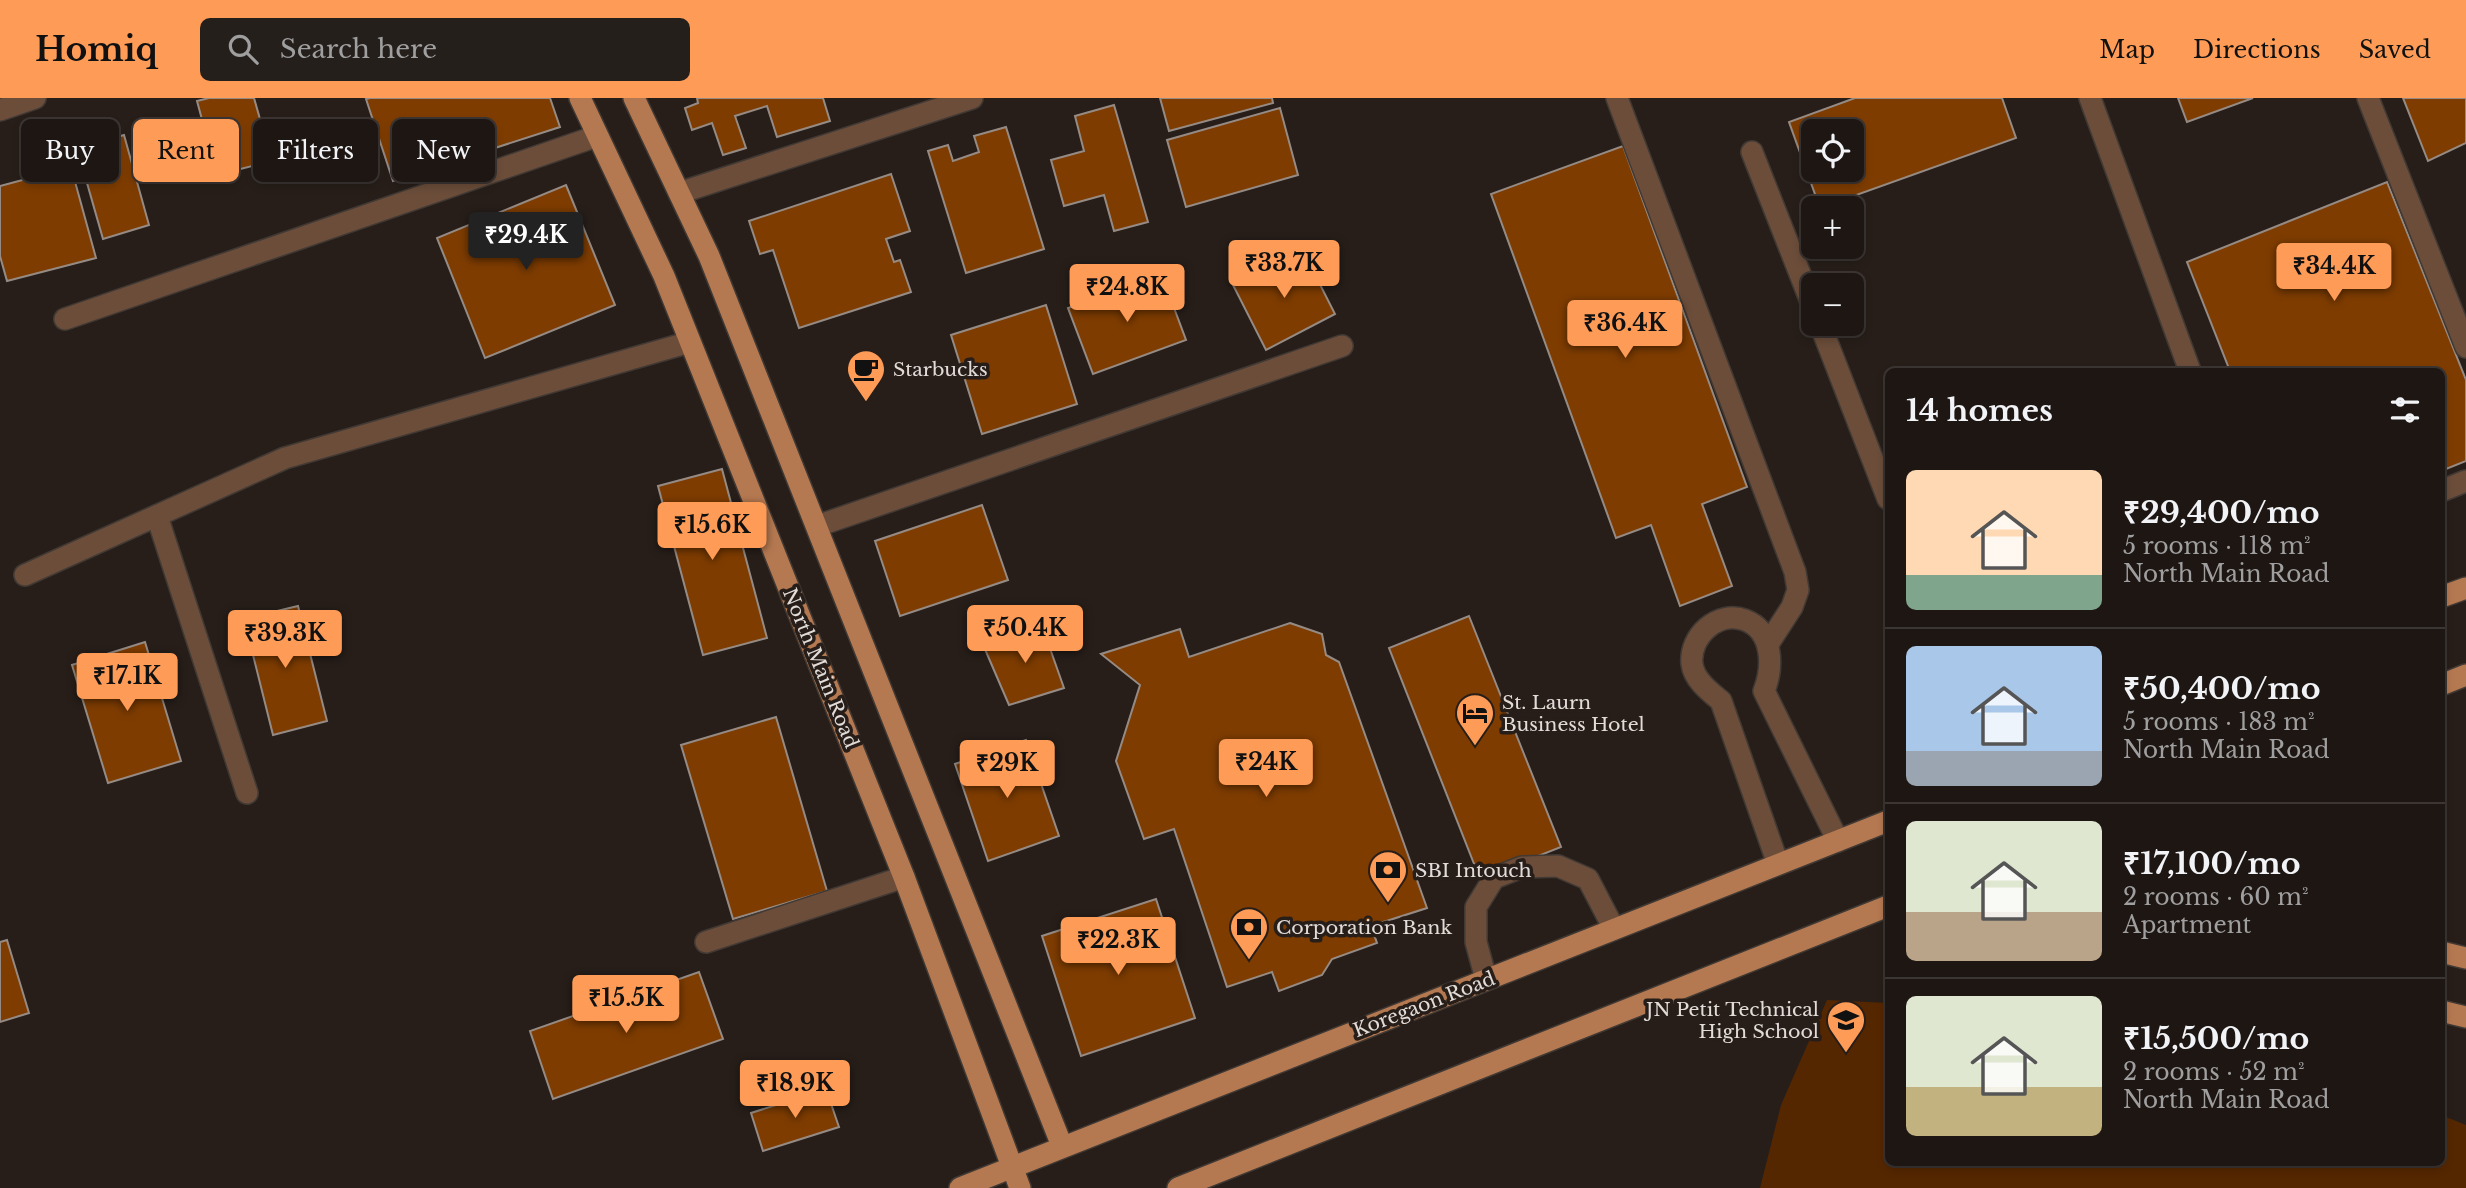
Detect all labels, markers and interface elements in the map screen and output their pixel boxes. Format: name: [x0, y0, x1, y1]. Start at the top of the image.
search box: [200, 18, 690, 81]
text: Homiq: [35, 29, 158, 70]
icon: search: [224, 30, 262, 68]
text: Search here: [280, 33, 437, 65]
text: Map: [2099, 35, 2155, 64]
text: Directions: [2193, 35, 2321, 64]
text: Saved: [2359, 35, 2431, 64]
chip: Buy: [21, 119, 119, 182]
chip: Rent: [133, 119, 239, 182]
chip: Filters: [253, 119, 378, 182]
chip: New: [392, 119, 495, 182]
map controls: [1801, 119, 1864, 336]
button: locate: [1801, 119, 1864, 182]
button: +: [1801, 196, 1864, 259]
pin: ₹29.4K: [469, 212, 583, 272]
text: ₹29.4K: [484, 221, 568, 249]
pin: ₹33.7K: [1227, 240, 1341, 300]
pin: ₹34.4K: [2277, 244, 2391, 303]
text: ₹33.7K: [1244, 249, 1324, 277]
text: ₹34.4K: [2292, 252, 2376, 280]
pin: ₹24.8K: [1070, 264, 1184, 324]
text: ₹24.8K: [1086, 273, 1168, 301]
button: −: [1801, 273, 1864, 336]
pin: ₹36.4K: [1568, 300, 1682, 360]
text: ₹36.4K: [1583, 309, 1667, 337]
cafe icon: Starbucks: [845, 348, 887, 403]
place label: Starbucks: [893, 358, 988, 381]
icon: filters: [2386, 391, 2424, 429]
text: 14 homes: [1906, 392, 2053, 429]
text: ₹29,400/mo: [2123, 494, 2320, 531]
icon: home: [1962, 498, 2046, 582]
pin: ₹15.6K: [655, 503, 769, 562]
text: ₹15.6K: [674, 511, 750, 539]
text: 5 rooms · 118 m²: [2123, 532, 2311, 560]
text: North Main Road: [2123, 560, 2329, 588]
street label: North Main Road: [778, 585, 863, 752]
pin: ₹50.4K: [968, 606, 1082, 665]
pin: ₹39.3K: [228, 610, 342, 670]
text: ₹50.4K: [983, 614, 1067, 642]
text: ₹39.3K: [244, 619, 326, 647]
pin: ₹17.1K: [70, 654, 184, 713]
text: ₹17.1K: [93, 662, 161, 690]
text: ₹50,400/mo: [2123, 670, 2320, 707]
icon: home: [1962, 674, 2046, 758]
place label: St. Laurn Business Hotel: [1502, 691, 1645, 736]
hotel icon: St. Laurn Business Hotel: [1454, 692, 1496, 747]
text: 5 rooms · 183 m²: [2123, 708, 2315, 736]
text: North Main Road: [2123, 736, 2329, 764]
pin: ₹29K: [966, 740, 1048, 800]
pin: ₹24K: [1225, 740, 1307, 799]
text: ₹24K: [1235, 748, 1297, 776]
text: ₹29K: [976, 749, 1038, 777]
text: ₹17,100/mo: [2123, 845, 2301, 882]
bank icon: SBI Intouch: [1367, 849, 1409, 904]
icon: home: [1962, 849, 2046, 933]
place label: SBI Intouch: [1415, 859, 1532, 882]
text: 2 rooms · 60 m²: [2123, 883, 2309, 911]
bank icon: Corporation Bank: [1228, 906, 1270, 961]
text: Apartment: [2123, 911, 2251, 939]
place label: Corporation Bank: [1276, 916, 1452, 939]
pin: ₹22.3K: [1061, 918, 1175, 977]
text: ₹22.3K: [1077, 926, 1159, 954]
street label: Koregaon Road: [1350, 967, 1498, 1042]
pin: ₹15.5K: [569, 976, 683, 1035]
text: ₹15.5K: [588, 984, 664, 1012]
place label: JN Petit Technical High School: [1643, 998, 1819, 1043]
school or university icon: JN Petit Technical High School: [1825, 999, 1867, 1054]
text: ₹15,500/mo: [2123, 1020, 2309, 1057]
icon: home: [1962, 1024, 2046, 1108]
text: 2 rooms · 52 m²: [2123, 1058, 2305, 1086]
pin: ₹18.9K: [738, 1060, 852, 1120]
text: ₹18.9K: [756, 1069, 834, 1097]
text: North Main Road: [2123, 1086, 2329, 1114]

